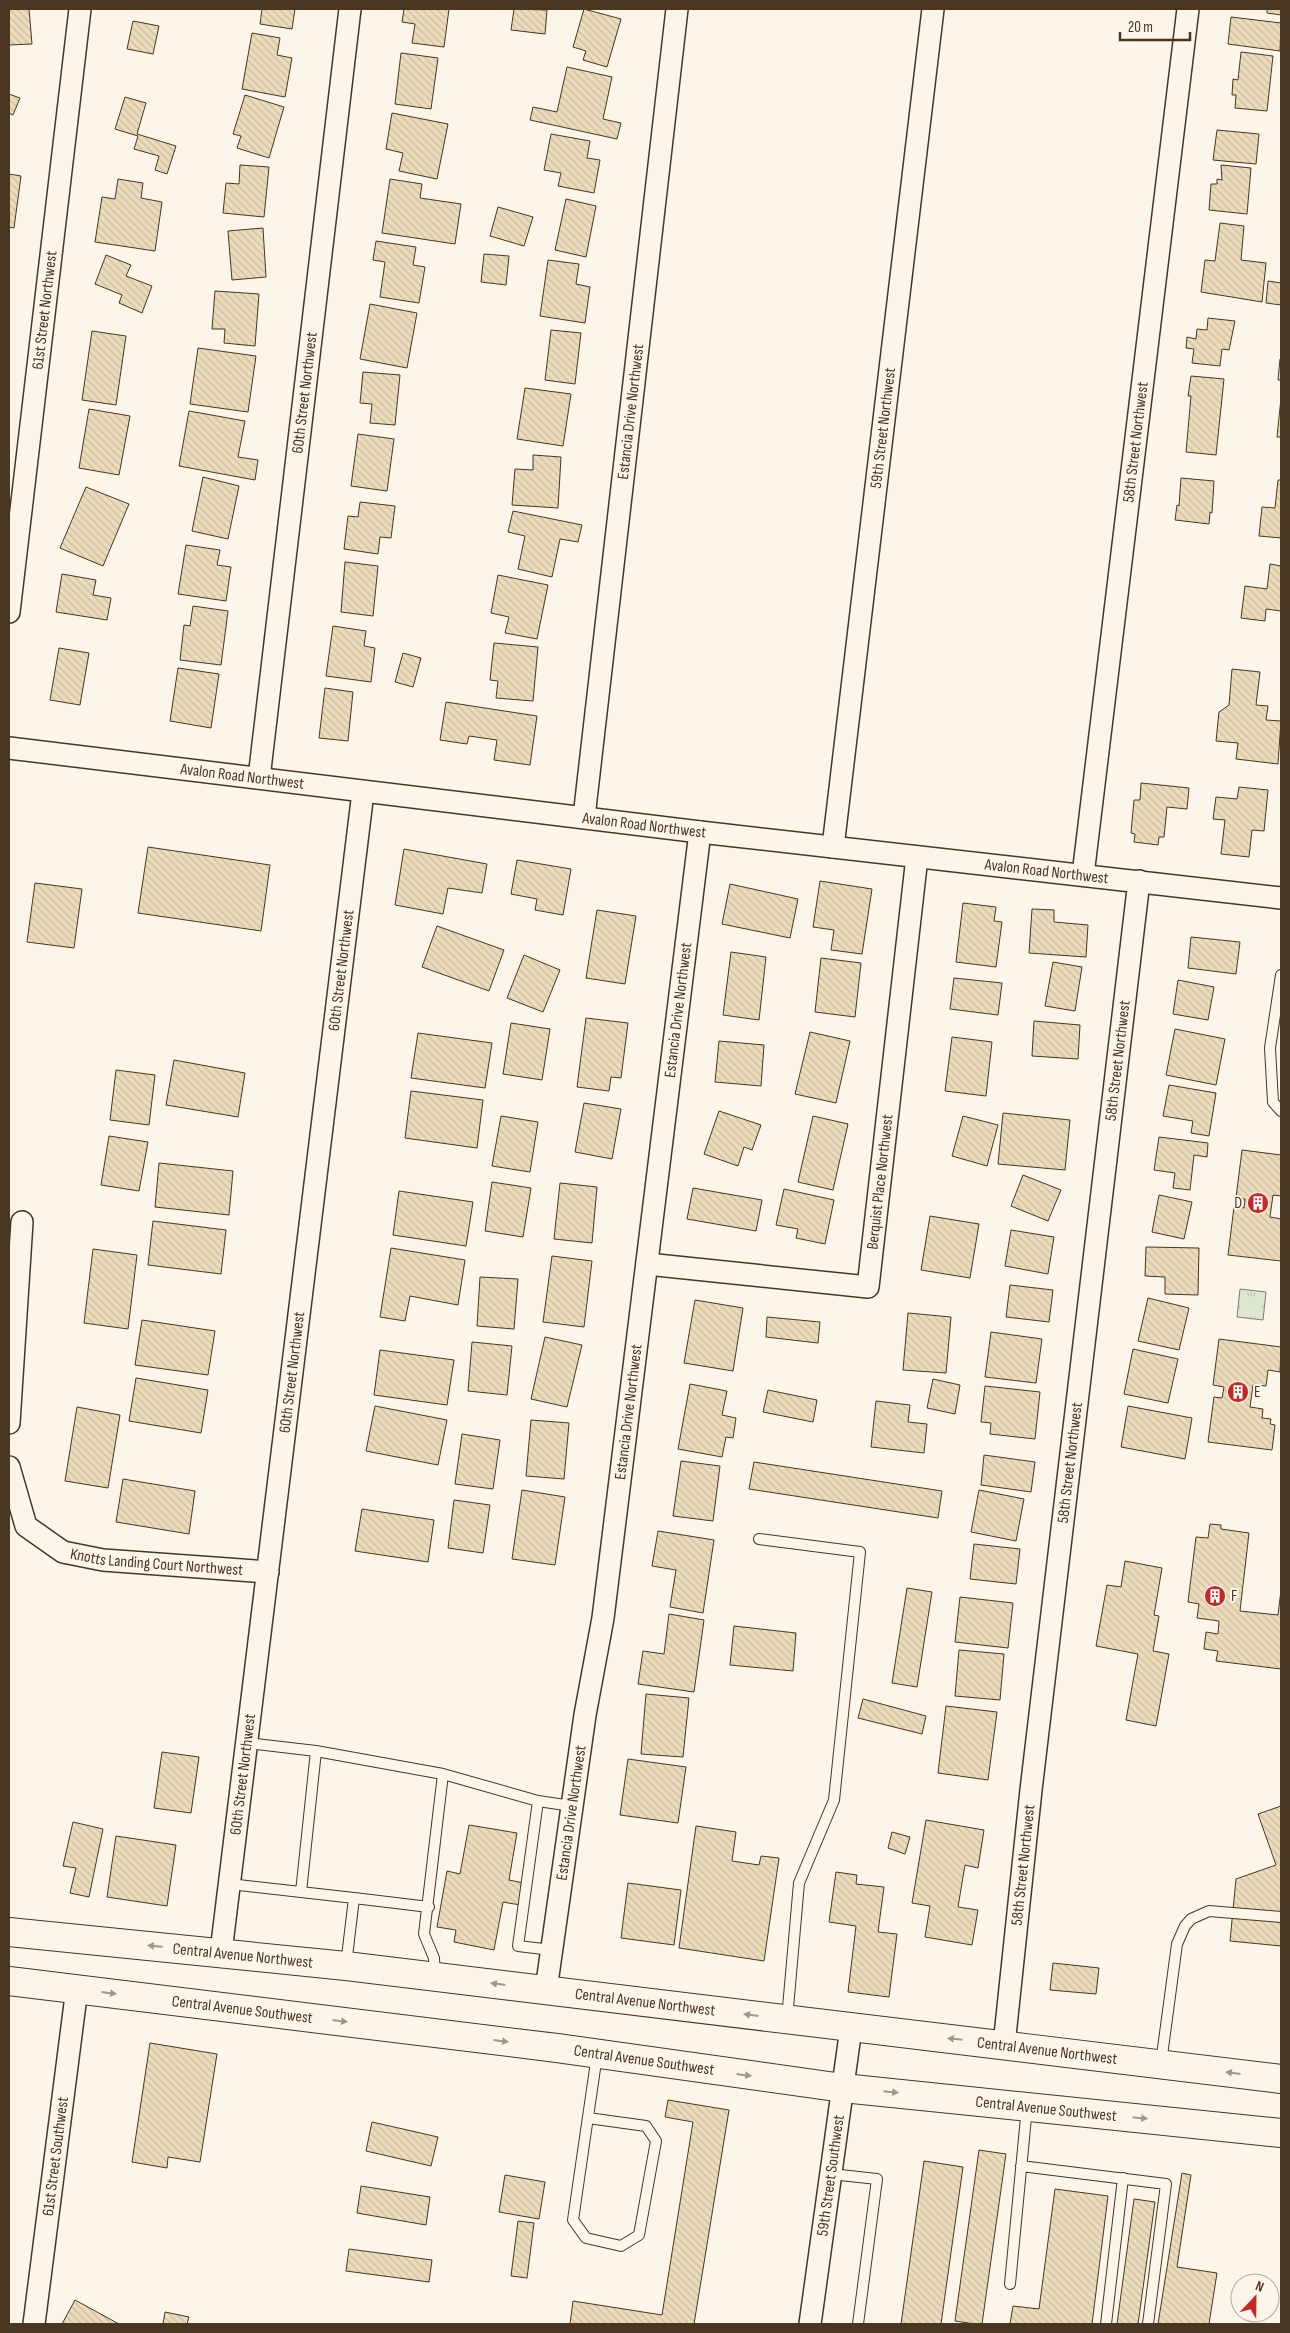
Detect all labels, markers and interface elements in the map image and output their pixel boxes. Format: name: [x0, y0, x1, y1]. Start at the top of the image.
scale bar: [1120, 10, 1190, 42]
text: 20 m: [1128, 18, 1153, 37]
street label: 61st Street Northwest: [28, 250, 61, 371]
street label: 60th Street Northwest: [288, 331, 321, 454]
street label: Estancia Drive Northwest: [613, 343, 648, 480]
street label: 59th Street Northwest: [866, 366, 900, 489]
street label: 58th Street Northwest: [1119, 381, 1152, 504]
street label: Avalon Road Northwest: [178, 759, 305, 793]
street label: Avalon Road Northwest: [580, 808, 707, 842]
street label: Avalon Road Northwest: [983, 855, 1110, 888]
street label: 60th Street Northwest: [324, 908, 358, 1032]
street label: Estancia Drive Northwest: [660, 941, 696, 1079]
street label: 58th Street Northwest: [1101, 999, 1134, 1122]
street label: Berquist Place Northwest: [863, 1113, 897, 1251]
building icon: D: [1246, 1191, 1270, 1215]
place label: D: [1234, 1194, 1242, 1213]
street label: 60th Street Northwest: [275, 1310, 309, 1434]
street label: Estancia Drive Northwest: [611, 1343, 646, 1481]
building icon: E: [1226, 1380, 1250, 1404]
place label: E: [1254, 1383, 1261, 1402]
street label: 58th Street Northwest: [1053, 1401, 1086, 1524]
street label: Knotts Landing Court Northwest: [69, 1544, 244, 1580]
building icon: F: [1203, 1584, 1227, 1608]
place label: F: [1231, 1587, 1237, 1606]
street label: 60th Street Northwest: [226, 1712, 260, 1836]
street label: Estancia Drive Northwest: [552, 1744, 590, 1882]
street label: 58th Street Northwest: [1007, 1804, 1039, 1926]
street label: Central Avenue Northwest: [172, 1939, 314, 1972]
one-way arrow: [147, 1942, 163, 1950]
one-way arrow: [490, 1980, 506, 1988]
street label: Central Avenue Northwest: [574, 1984, 716, 2020]
one-way arrow: [102, 1989, 118, 1997]
street label: Central Avenue Southwest: [171, 1991, 314, 2028]
one-way arrow: [742, 2011, 758, 2019]
one-way arrow: [332, 2017, 348, 2025]
street label: Central Avenue Northwest: [976, 2033, 1118, 2069]
one-way arrow: [947, 2035, 963, 2043]
one-way arrow: [494, 2037, 510, 2045]
street label: Central Avenue Southwest: [573, 2041, 716, 2079]
one-way arrow: [1225, 2069, 1241, 2077]
one-way arrow: [736, 2071, 752, 2079]
one-way arrow: [884, 2089, 900, 2097]
street label: Central Avenue Southwest: [975, 2092, 1118, 2126]
street label: 61st Street Southwest: [38, 2095, 73, 2217]
street label: 59th Street Southwest: [813, 2113, 848, 2237]
one-way arrow: [1133, 2114, 1149, 2122]
north arrow: [1230, 2273, 1280, 2323]
text: N: [1253, 2277, 1266, 2296]

